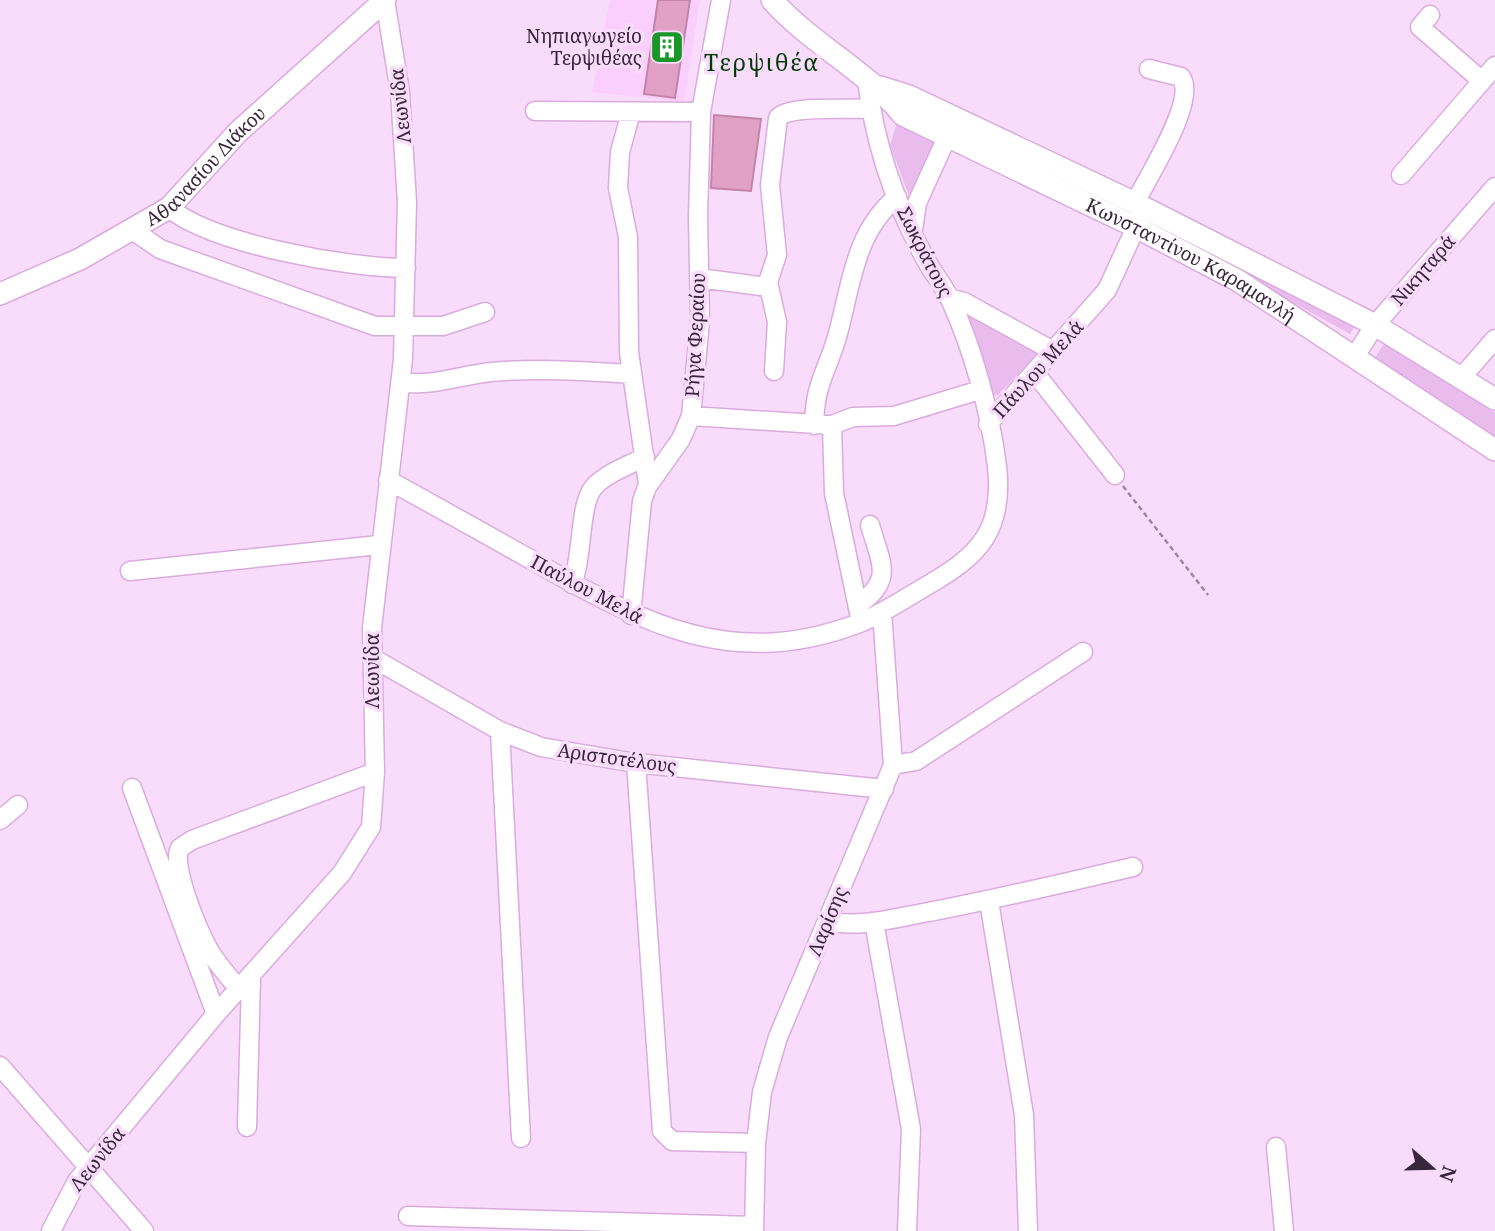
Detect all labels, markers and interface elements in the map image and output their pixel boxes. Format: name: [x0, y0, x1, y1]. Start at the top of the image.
place label: Νηπιαγωγείο Τερψιθέας: [526, 23, 642, 71]
building icon: Νηπιαγωγείο Τερψιθέας: [648, 28, 686, 66]
district label: Τερψιθέα: [704, 46, 820, 78]
street label: Λεωνίδα: [383, 67, 417, 145]
street label: Αθανασίου Διάκου: [141, 100, 271, 232]
street label: Κωνσταντίνου Καραμανλή: [1082, 192, 1301, 328]
street label: Σωκράτους: [891, 202, 959, 302]
street label: Νικηταρά: [1385, 229, 1461, 311]
street label: Ρήγα Φεραίου: [679, 272, 711, 398]
street label: Πάυλου Μελά: [987, 314, 1089, 424]
street label: Παύλου Μελά: [526, 548, 648, 630]
street label: Λεωνίδα: [359, 633, 385, 709]
street label: Αριστοτέλους: [556, 737, 678, 779]
street label: Λαρίσης: [801, 882, 853, 960]
street label: Λεωνίδα: [63, 1122, 131, 1196]
north arrow: [1397, 1133, 1467, 1203]
text: N: [1433, 1162, 1463, 1185]

